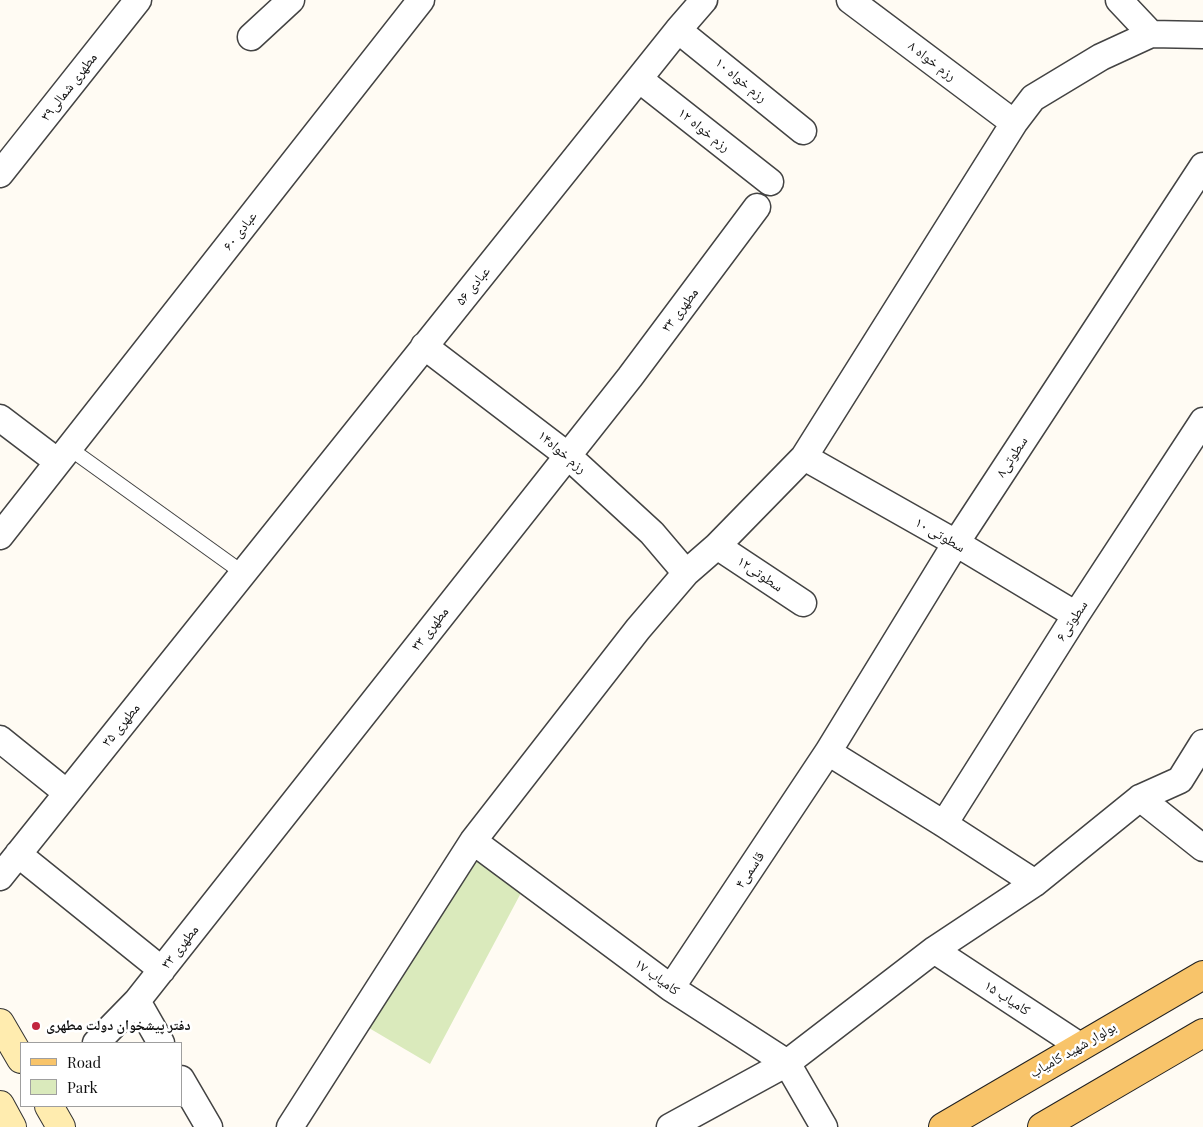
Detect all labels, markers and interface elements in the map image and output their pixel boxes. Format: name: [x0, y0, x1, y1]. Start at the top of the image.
street label: رزم خواه ۸: [905, 38, 959, 84]
street label: مطهری شمالی۳۹: [37, 50, 101, 124]
street label: رزم خواه ۱۰: [712, 54, 770, 106]
street label: رزم خواه ۱۲: [675, 104, 733, 156]
street label: عبادی ۶۰: [219, 208, 261, 254]
street label: عبادی ۵۶: [452, 263, 494, 309]
street label: مطهری ۳۳: [658, 285, 702, 335]
street label: رزم خواه۱۴: [534, 427, 590, 477]
street label: سطوتی۸: [993, 433, 1031, 481]
street label: سطوتی ۱۰: [912, 514, 968, 556]
street label: سطوتی۱۲: [734, 553, 786, 595]
street label: سطوتی۶: [1053, 597, 1091, 645]
street label: مطهری ۳۳: [408, 604, 452, 654]
street label: مطهری ۳۵: [98, 700, 144, 750]
street label: قاسمی۴: [732, 849, 768, 891]
street label: مطهری ۳۳: [158, 922, 202, 972]
street label: کامیاب ۱۷: [631, 955, 683, 999]
street label: کامیاب ۱۵: [981, 977, 1033, 1019]
place label: دفتر پیشخوان دولت مطهری: [46, 1018, 191, 1034]
street label: بولوار شهید کامیاب: [1027, 1018, 1119, 1082]
marker: دفتر پیشخوان دولت مطهری: [30, 1020, 42, 1032]
legend: [20, 1042, 182, 1107]
text: Road: [67, 1052, 101, 1072]
text: Park: [67, 1077, 98, 1097]

